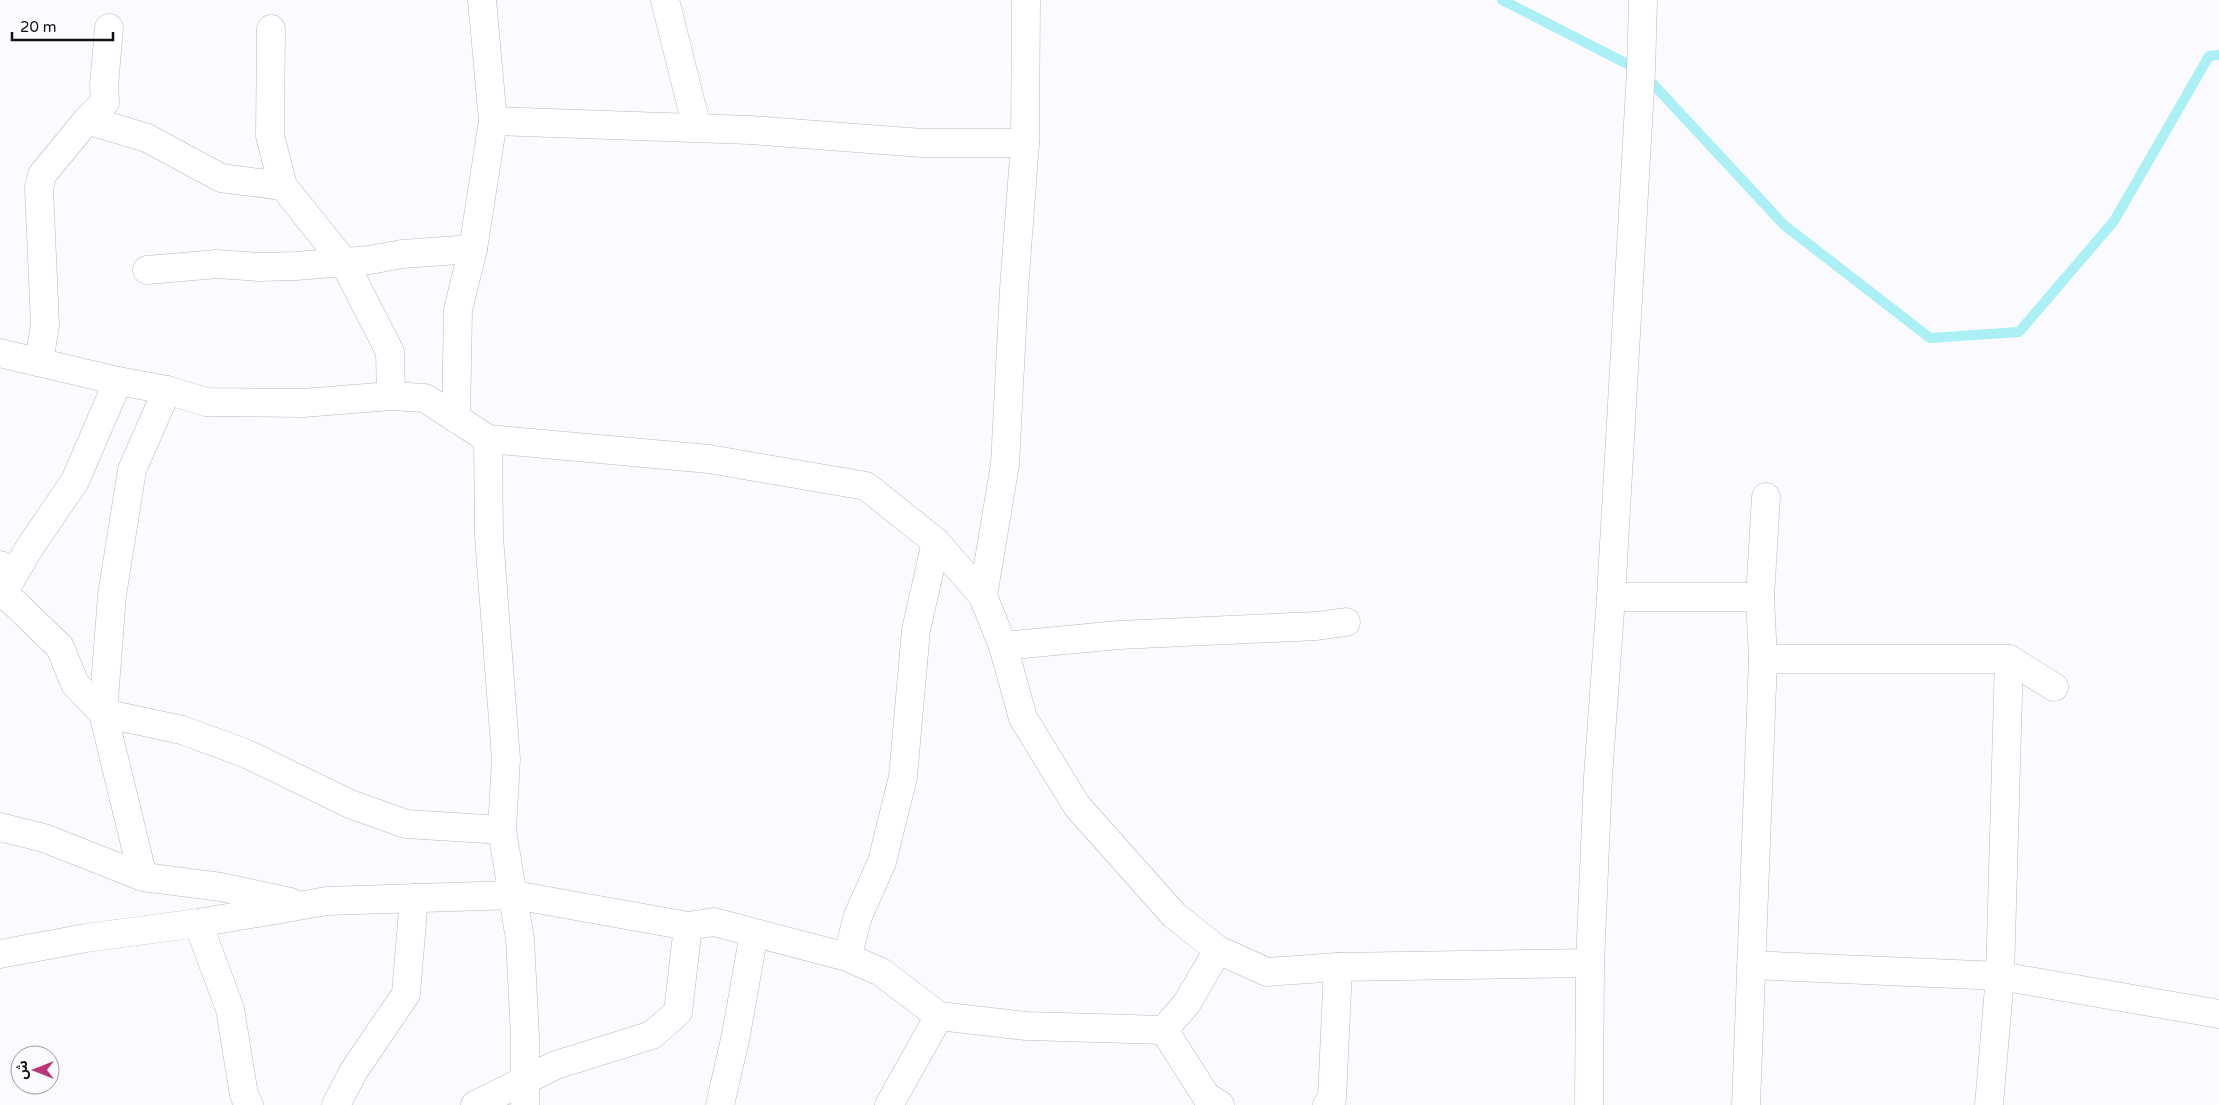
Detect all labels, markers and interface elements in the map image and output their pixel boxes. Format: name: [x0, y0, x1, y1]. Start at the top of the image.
scale bar: [12, 10, 114, 42]
text: 20 m: [20, 18, 57, 36]
north arrow: [10, 1045, 60, 1095]
text: ش: [14, 1060, 31, 1080]

